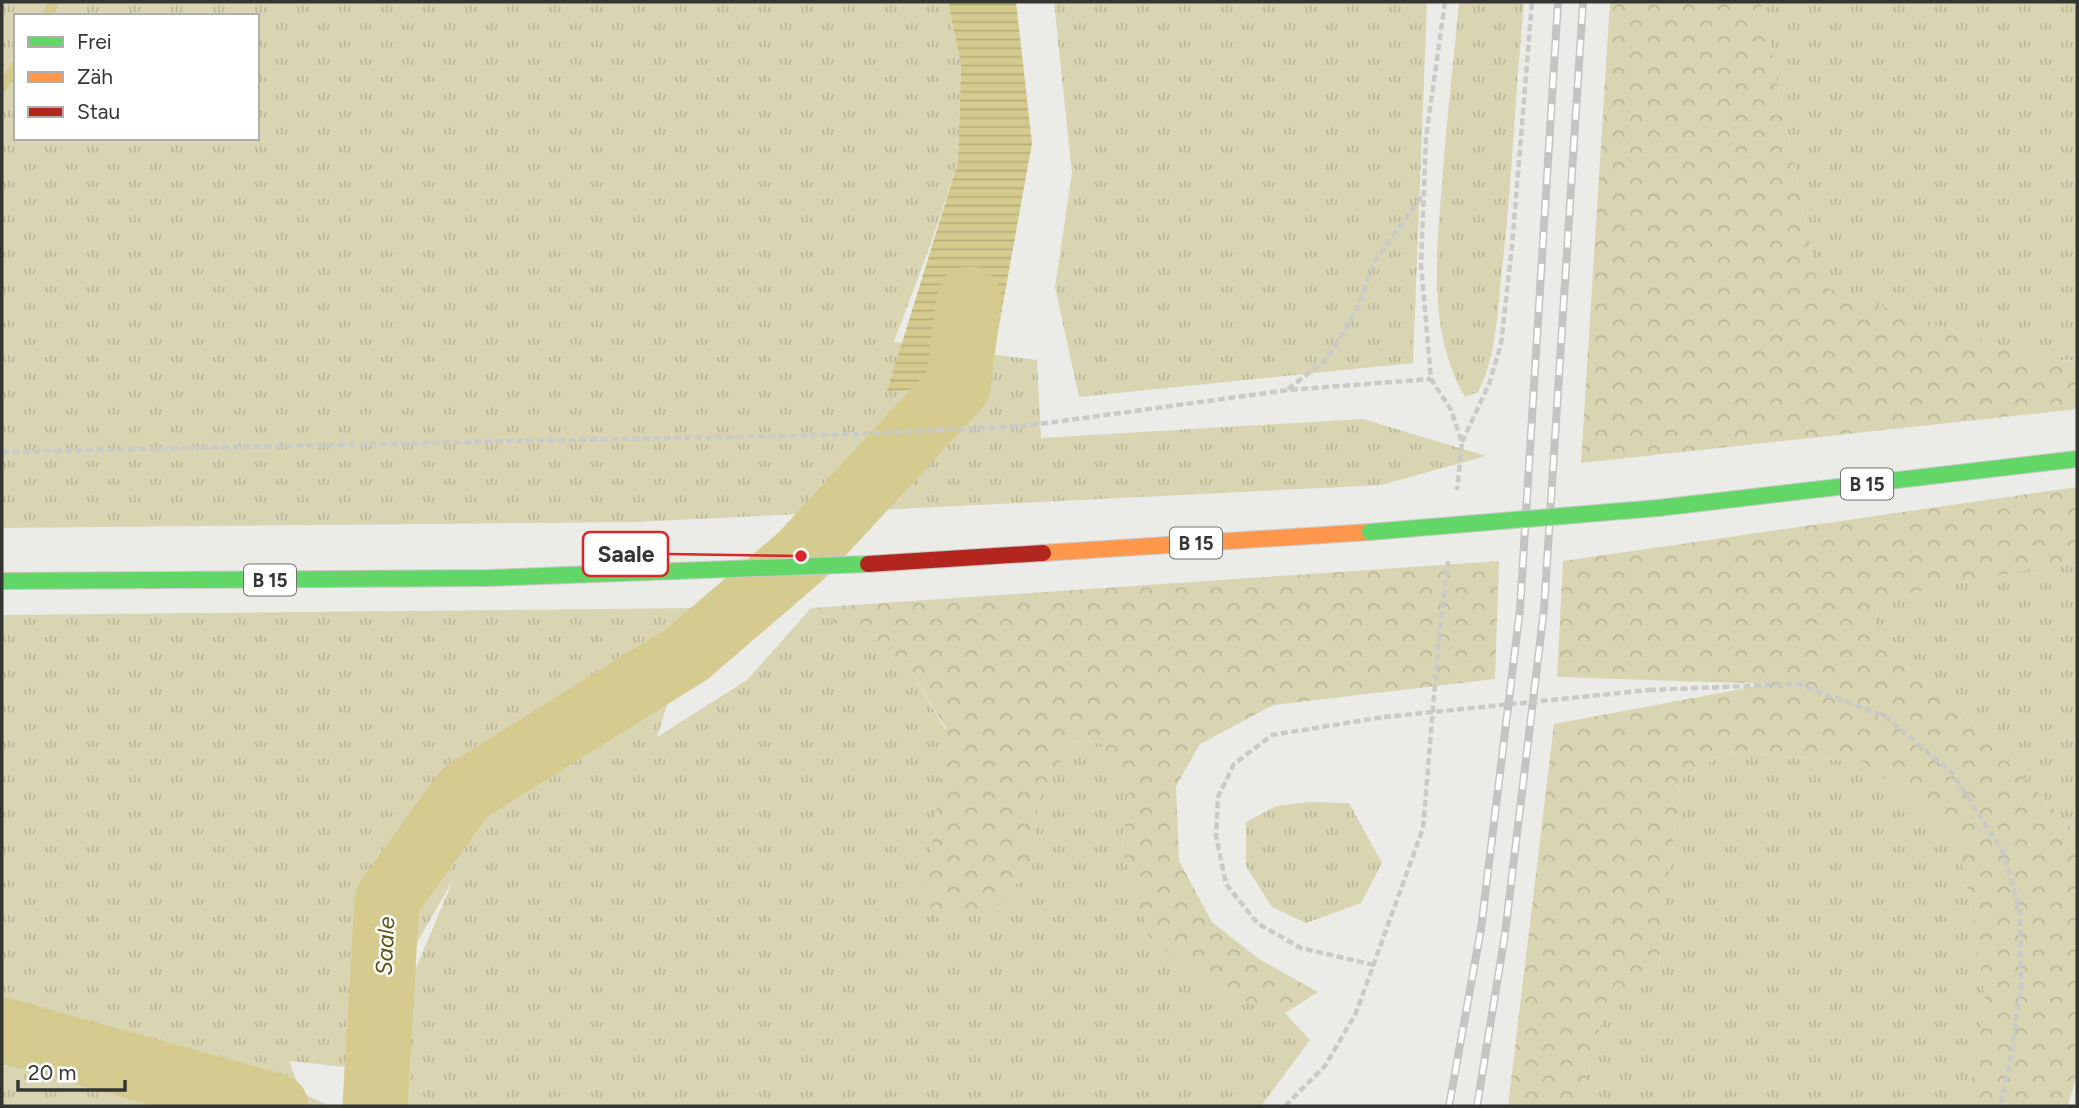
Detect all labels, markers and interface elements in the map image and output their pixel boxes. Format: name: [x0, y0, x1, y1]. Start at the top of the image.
legend: [14, 14, 259, 140]
text: Frei: [77, 29, 112, 54]
text: Zäh: [77, 64, 113, 89]
text: Stau: [77, 99, 120, 124]
road number: B 15: [1841, 468, 1893, 499]
road number: B 15: [1170, 528, 1222, 558]
callout: Saale: [583, 532, 668, 576]
text: Saale: [598, 540, 655, 568]
road number: B 15: [244, 565, 296, 596]
water label: Saale: [369, 915, 401, 976]
scale bar: [18, 1048, 124, 1092]
text: 20 m: [28, 1060, 76, 1085]

